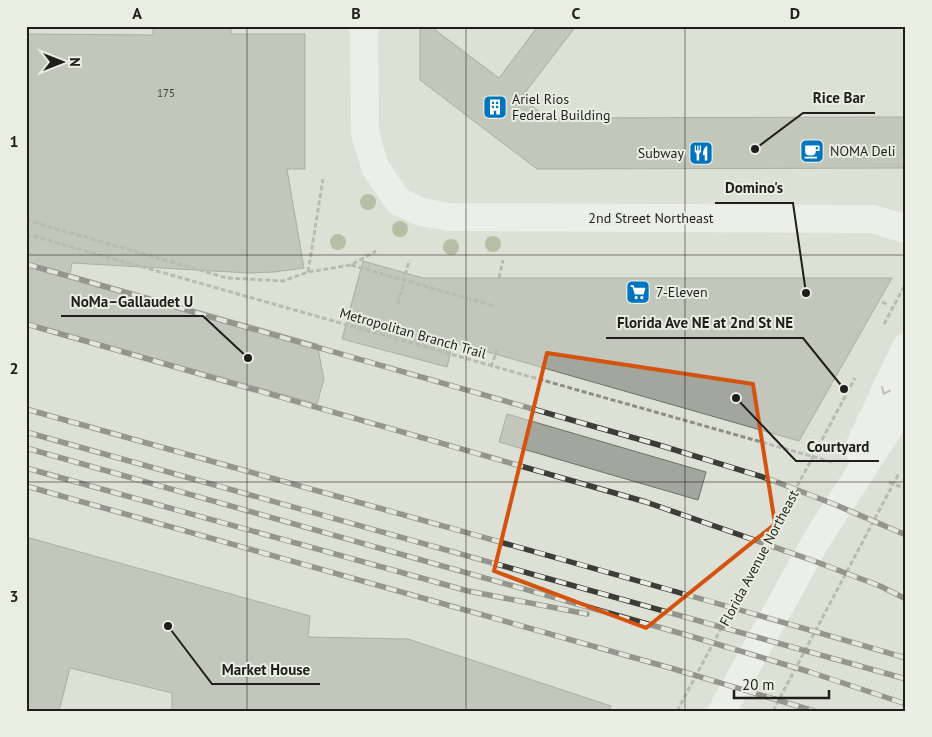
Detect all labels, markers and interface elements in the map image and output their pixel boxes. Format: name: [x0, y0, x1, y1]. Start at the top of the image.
text: A: [132, 3, 142, 23]
text: B: [351, 3, 361, 23]
text: C: [572, 3, 581, 23]
text: D: [790, 3, 800, 23]
north arrow: [38, 38, 88, 88]
text: N: [66, 57, 84, 67]
callout: Rice Bar: [803, 83, 875, 113]
house number: 175: [157, 86, 175, 100]
text: Rice Bar: [813, 88, 866, 107]
place label: Ariel Rios Federal Building: [512, 90, 611, 124]
building icon: Ariel Rios Federal Building: [482, 94, 508, 120]
text: 1: [9, 131, 19, 151]
cafe icon: NOMA Deli: [799, 138, 825, 164]
restaurant icon: Subway: [688, 140, 714, 166]
place label: NOMA Deli: [830, 142, 896, 160]
place label: Subway: [638, 144, 684, 162]
callout: Domino's: [715, 173, 793, 203]
text: Domino's: [725, 178, 783, 197]
street label: 2nd Street Northeast: [588, 209, 714, 227]
supermarket icon: 7-Eleven: [625, 279, 651, 305]
place label: 7-Eleven: [656, 283, 708, 301]
callout: NoMa–Gallaudet U: [61, 286, 203, 316]
text: NoMa–Gallaudet U: [71, 292, 193, 311]
street label: Metropolitan Branch Trail: [338, 303, 488, 363]
callout: Florida Ave NE at 2nd St NE: [606, 308, 803, 338]
text: Florida Ave NE at 2nd St NE: [617, 313, 793, 332]
text: 2: [9, 358, 19, 378]
one-way arrow: [881, 386, 892, 395]
callout: Courtyard: [796, 431, 879, 461]
text: Courtyard: [807, 437, 869, 456]
street label: Florida Avenue Northeast: [715, 487, 803, 629]
text: 3: [9, 586, 19, 606]
callout: Market House: [212, 654, 320, 684]
text: Market House: [222, 660, 311, 679]
scale bar: [734, 667, 830, 699]
text: 20 m: [742, 675, 775, 694]

